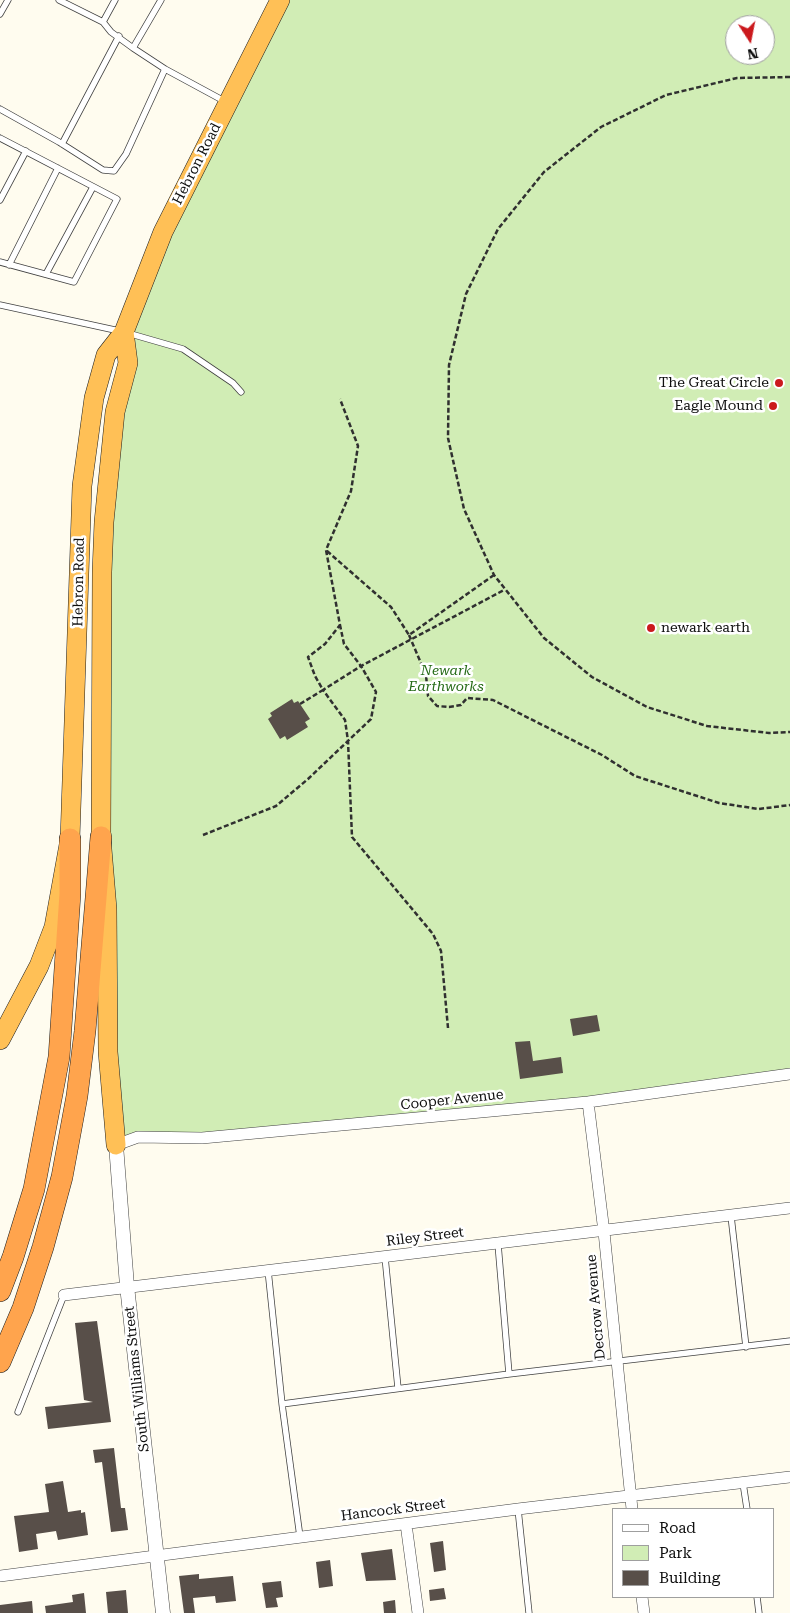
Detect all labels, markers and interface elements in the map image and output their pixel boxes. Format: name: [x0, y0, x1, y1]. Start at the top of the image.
north arrow: [725, 15, 775, 65]
text: N: [746, 45, 759, 63]
street label: Hebron Road: [169, 120, 225, 208]
place label: The Great Circle: [659, 375, 769, 391]
marker: The Great Circle: [773, 377, 785, 389]
place label: Eagle Mound: [674, 398, 763, 414]
marker: Eagle Mound: [767, 400, 779, 412]
street label: Hebron Road: [70, 537, 88, 627]
place label: newark earth: [661, 620, 750, 636]
marker: newark earth: [645, 622, 657, 634]
park label: Newark Earthworks: [408, 663, 484, 696]
street label: Cooper Avenue: [400, 1086, 504, 1114]
street label: Riley Street: [385, 1224, 465, 1250]
street label: Decrow Avenue: [583, 1254, 609, 1360]
street label: South Williams Street: [121, 1305, 153, 1453]
street label: Hancock Street: [340, 1495, 446, 1525]
legend: [612, 1508, 775, 1598]
text: Road: [659, 1519, 696, 1537]
text: Park: [659, 1544, 692, 1562]
text: Building: [659, 1569, 720, 1587]

